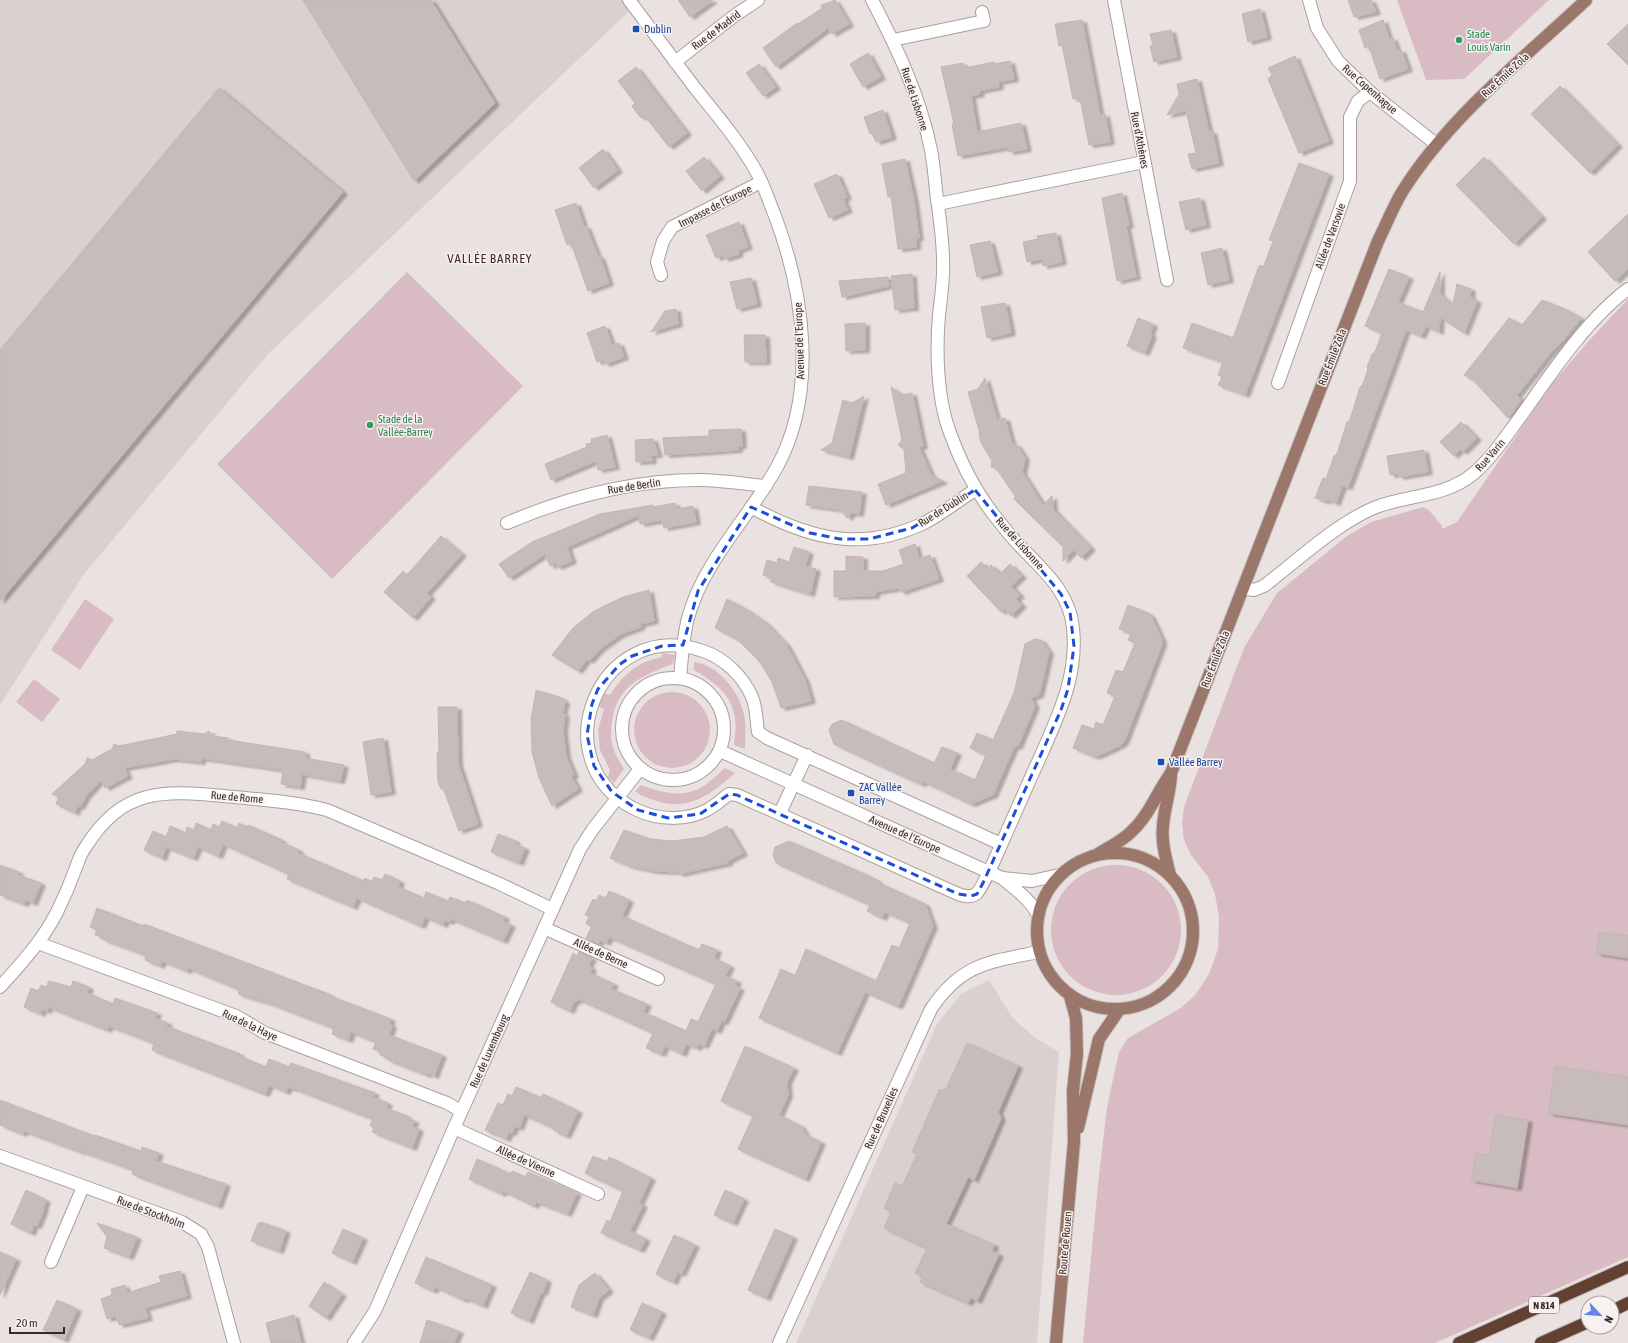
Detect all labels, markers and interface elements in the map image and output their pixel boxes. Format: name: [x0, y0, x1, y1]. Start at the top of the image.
street label: Rue de Madrid: [689, 8, 743, 52]
place label: Dublin: [644, 23, 671, 35]
marker: Dublin: [631, 24, 641, 34]
place label: Stade Louis Varin: [1467, 28, 1511, 53]
marker: Stade Louis Varin: [1454, 35, 1464, 45]
street label: Rue Émile Zola: [1479, 50, 1531, 100]
street label: Rue Copenhague: [1340, 62, 1400, 116]
street label: Rue de Lisbonne: [899, 66, 931, 132]
street label: Rue d'Athènes: [1129, 111, 1151, 169]
street label: Impasse de l'Europe: [676, 182, 754, 230]
street label: Allée de Varsovie: [1313, 202, 1347, 270]
district label: VALLÉE BARREY: [447, 251, 533, 266]
street label: Avenue de l'Europe: [792, 302, 806, 380]
street label: Rue Émile Zola: [1316, 327, 1348, 387]
place label: Stade de la Vallée-Barrey: [378, 413, 433, 438]
marker: Stade de la Vallée-Barrey: [365, 420, 375, 430]
street label: Rue Varin: [1473, 436, 1507, 474]
street label: Rue de Berlin: [607, 476, 661, 496]
street label: Rue de Dublin: [916, 489, 970, 529]
street label: Rue de Lisbonne: [994, 515, 1046, 571]
street label: Rue Émile Zola: [1199, 629, 1231, 689]
place label: Vallée Barrey: [1169, 756, 1223, 768]
marker: Vallée Barrey: [1156, 757, 1166, 767]
place label: ZAC Vallée Barrey: [859, 781, 902, 806]
marker: ZAC Vallée Barrey: [846, 788, 856, 798]
street label: Rue de Rome: [210, 789, 264, 805]
street label: Avenue de l'Europe: [867, 813, 943, 855]
street label: Allée de Berne: [572, 936, 630, 970]
street label: Rue de la Haye: [221, 1007, 279, 1043]
street label: Rue de Luxembourg: [467, 1012, 511, 1090]
street label: Rue de Bruxelles: [862, 1085, 900, 1151]
street label: Allée de Vienne: [495, 1143, 557, 1179]
street label: Rue de Stockholm: [115, 1193, 187, 1231]
street label: Route de Rouen: [1056, 1211, 1074, 1275]
north arrow: [1580, 1295, 1620, 1335]
road number: N 814: [1529, 1297, 1559, 1313]
scale bar: [10, 1309, 64, 1335]
text: N: [1602, 1314, 1616, 1325]
text: 20 m: [16, 1316, 38, 1330]

